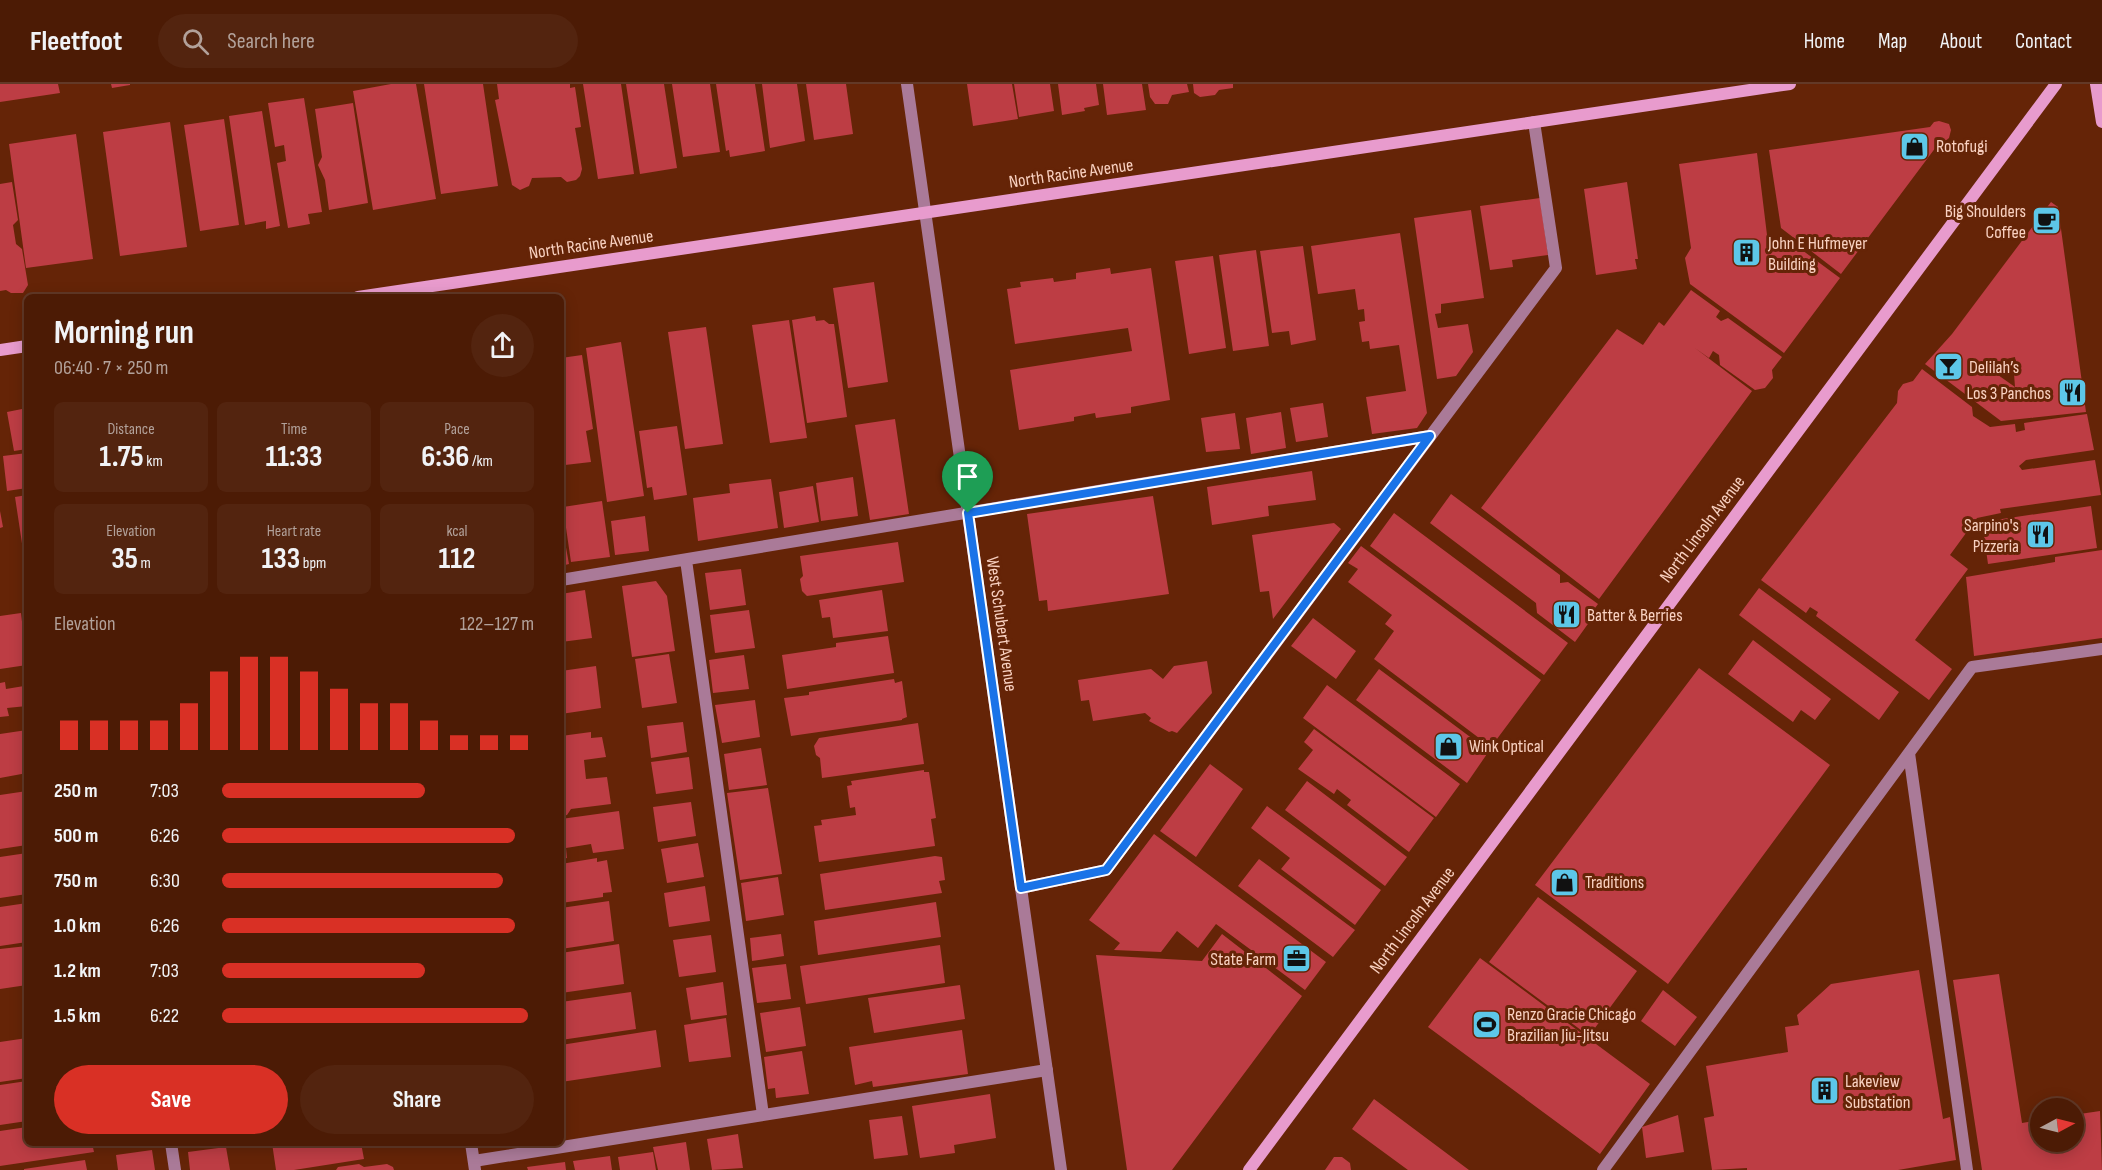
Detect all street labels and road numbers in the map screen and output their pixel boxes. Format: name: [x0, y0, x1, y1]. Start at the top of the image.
street label: North Racine Avenue: [1007, 154, 1135, 193]
street label: North Racine Avenue: [527, 225, 655, 264]
street label: North Lincoln Avenue: [1655, 472, 1749, 587]
street label: West Schubert Avenue: [982, 555, 1021, 693]
street label: North Lincoln Avenue: [1365, 863, 1459, 978]

